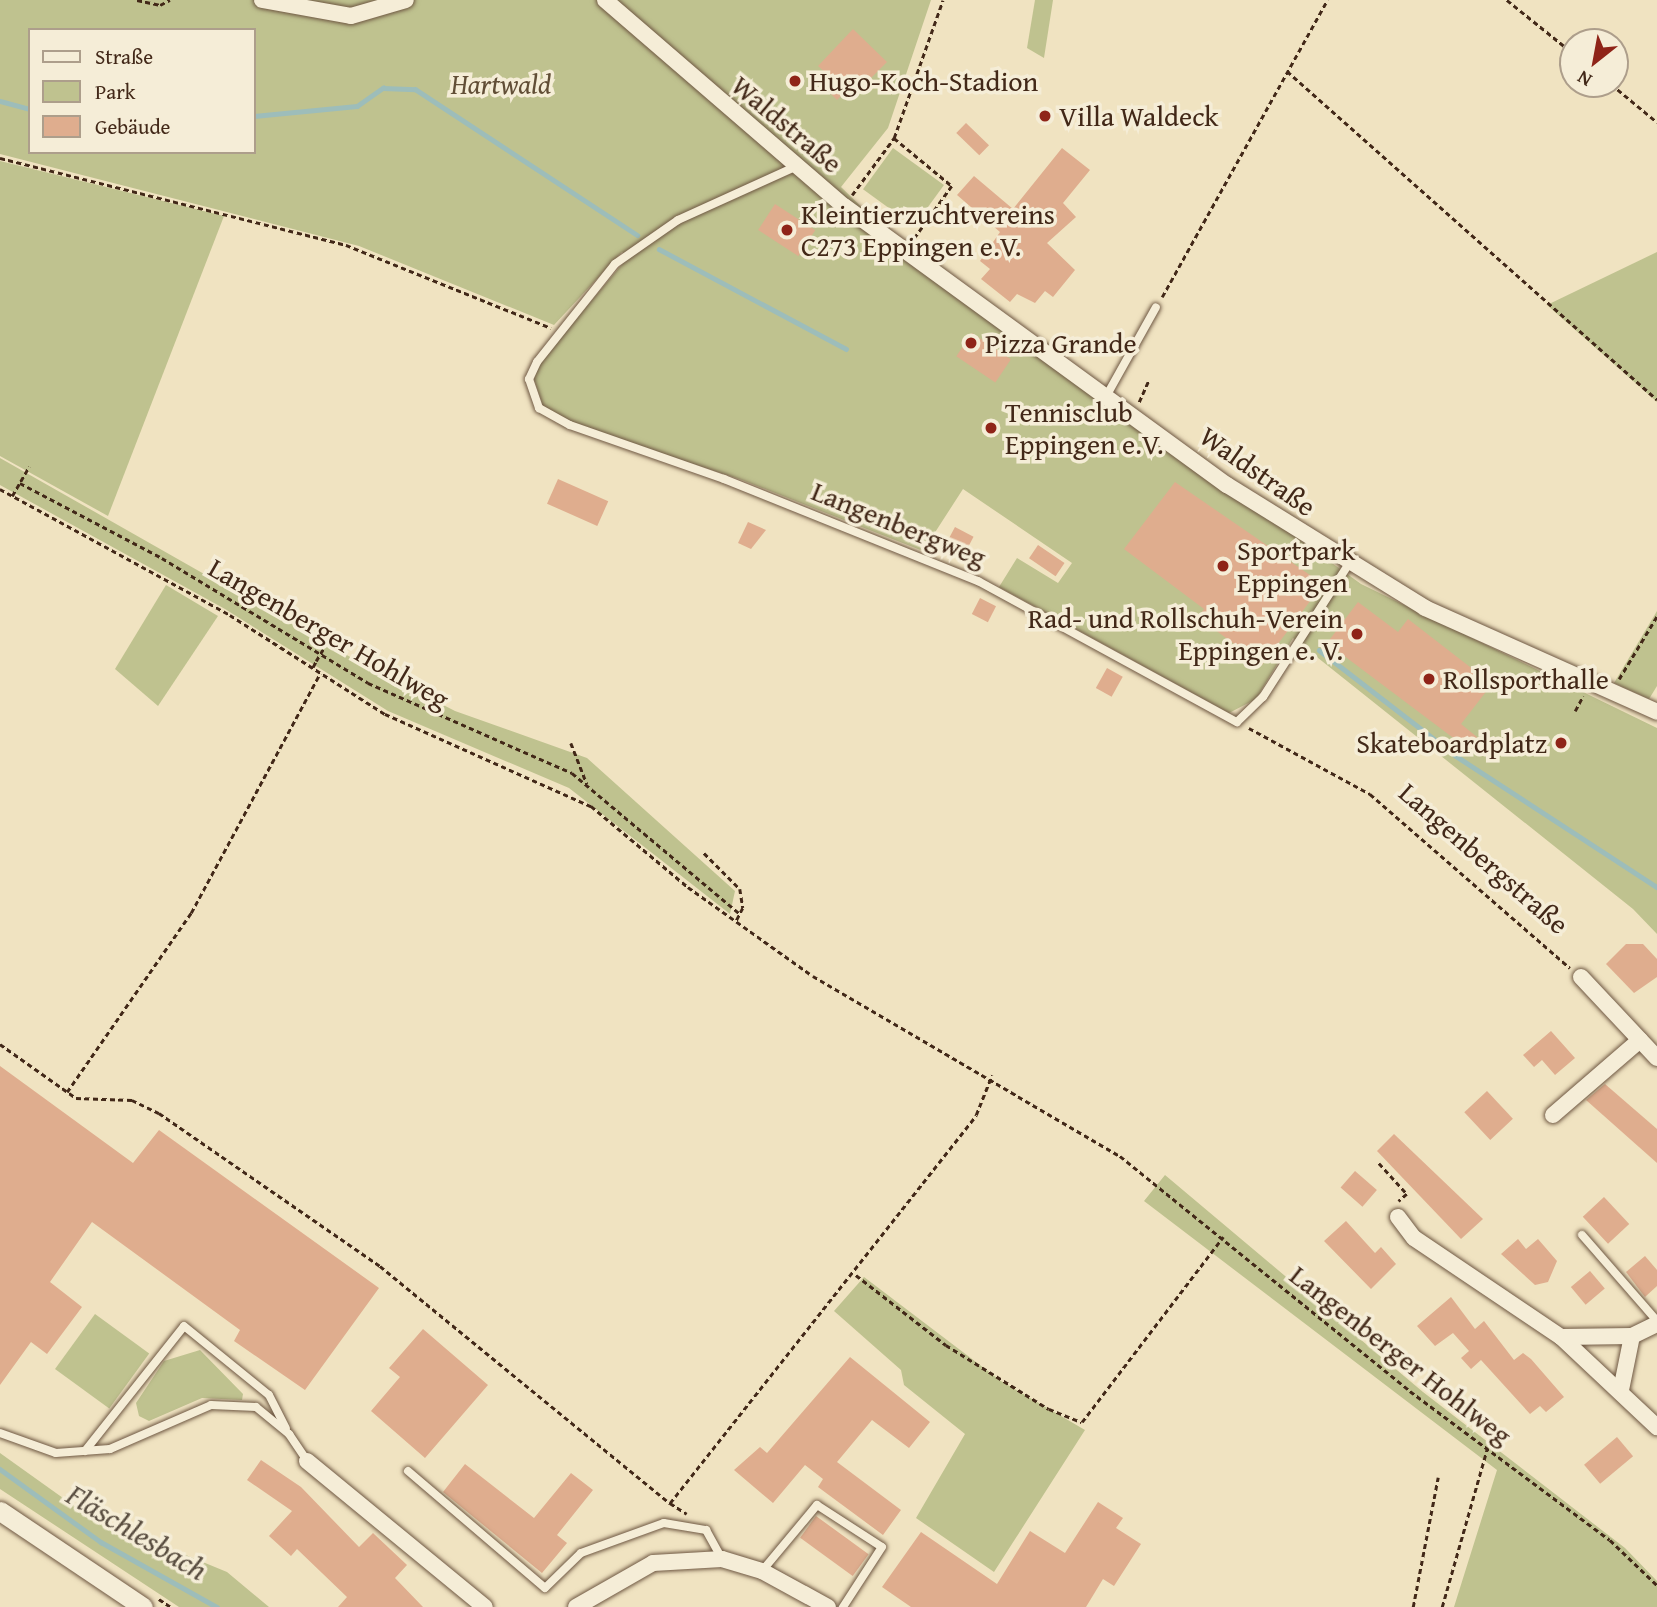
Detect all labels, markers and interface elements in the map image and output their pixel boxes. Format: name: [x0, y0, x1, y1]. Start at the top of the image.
legend: [28, 28, 256, 154]
north arrow: [1559, 28, 1629, 98]
text: Straße: [95, 41, 153, 72]
place label: Hugo-Koch-Stadion: [809, 64, 1038, 98]
text: N: [1572, 64, 1597, 95]
park label: Hartwald: [451, 67, 551, 101]
street label: Waldstraße: [725, 68, 849, 180]
marker: Hugo-Koch-Stadion: [787, 73, 803, 89]
text: Park: [95, 76, 136, 107]
place label: Villa Waldeck: [1059, 99, 1218, 133]
marker: Villa Waldeck: [1037, 108, 1053, 124]
text: Gebäude: [95, 111, 170, 142]
place label: Kleintierzuchtvereins C273 Eppingen e.V.: [801, 197, 1055, 263]
marker: Kleintierzuchtvereins C273 Eppingen e.V.: [779, 222, 795, 238]
place label: Pizza Grande: [985, 326, 1137, 360]
marker: Pizza Grande: [963, 335, 979, 351]
place label: Tennisclub Eppingen e.V.: [1005, 395, 1163, 461]
street label: Waldstraße: [1194, 419, 1322, 523]
marker: Tennisclub Eppingen e.V.: [983, 420, 999, 436]
street label: Langenbergweg: [807, 474, 991, 574]
place label: Sportpark Eppingen: [1237, 533, 1356, 599]
street label: Langenberger Hohlweg: [203, 550, 455, 716]
marker: Sportpark Eppingen: [1215, 558, 1231, 574]
place label: Rad- und Rollschuh-Verein Eppingen e. V.: [1028, 601, 1343, 667]
marker: Rad- und Rollschuh-Verein Eppingen e. V.: [1349, 626, 1365, 642]
place label: Rollsporthalle: [1443, 662, 1609, 696]
marker: Rollsporthalle: [1421, 671, 1437, 687]
place label: Skateboardplatz: [1356, 726, 1547, 760]
marker: Skateboardplatz: [1553, 735, 1569, 751]
street label: Langenbergstraße: [1392, 775, 1576, 941]
street label: Langenberger Hohlweg: [1283, 1258, 1519, 1452]
water label: Fläschlesbach: [60, 1476, 214, 1588]

